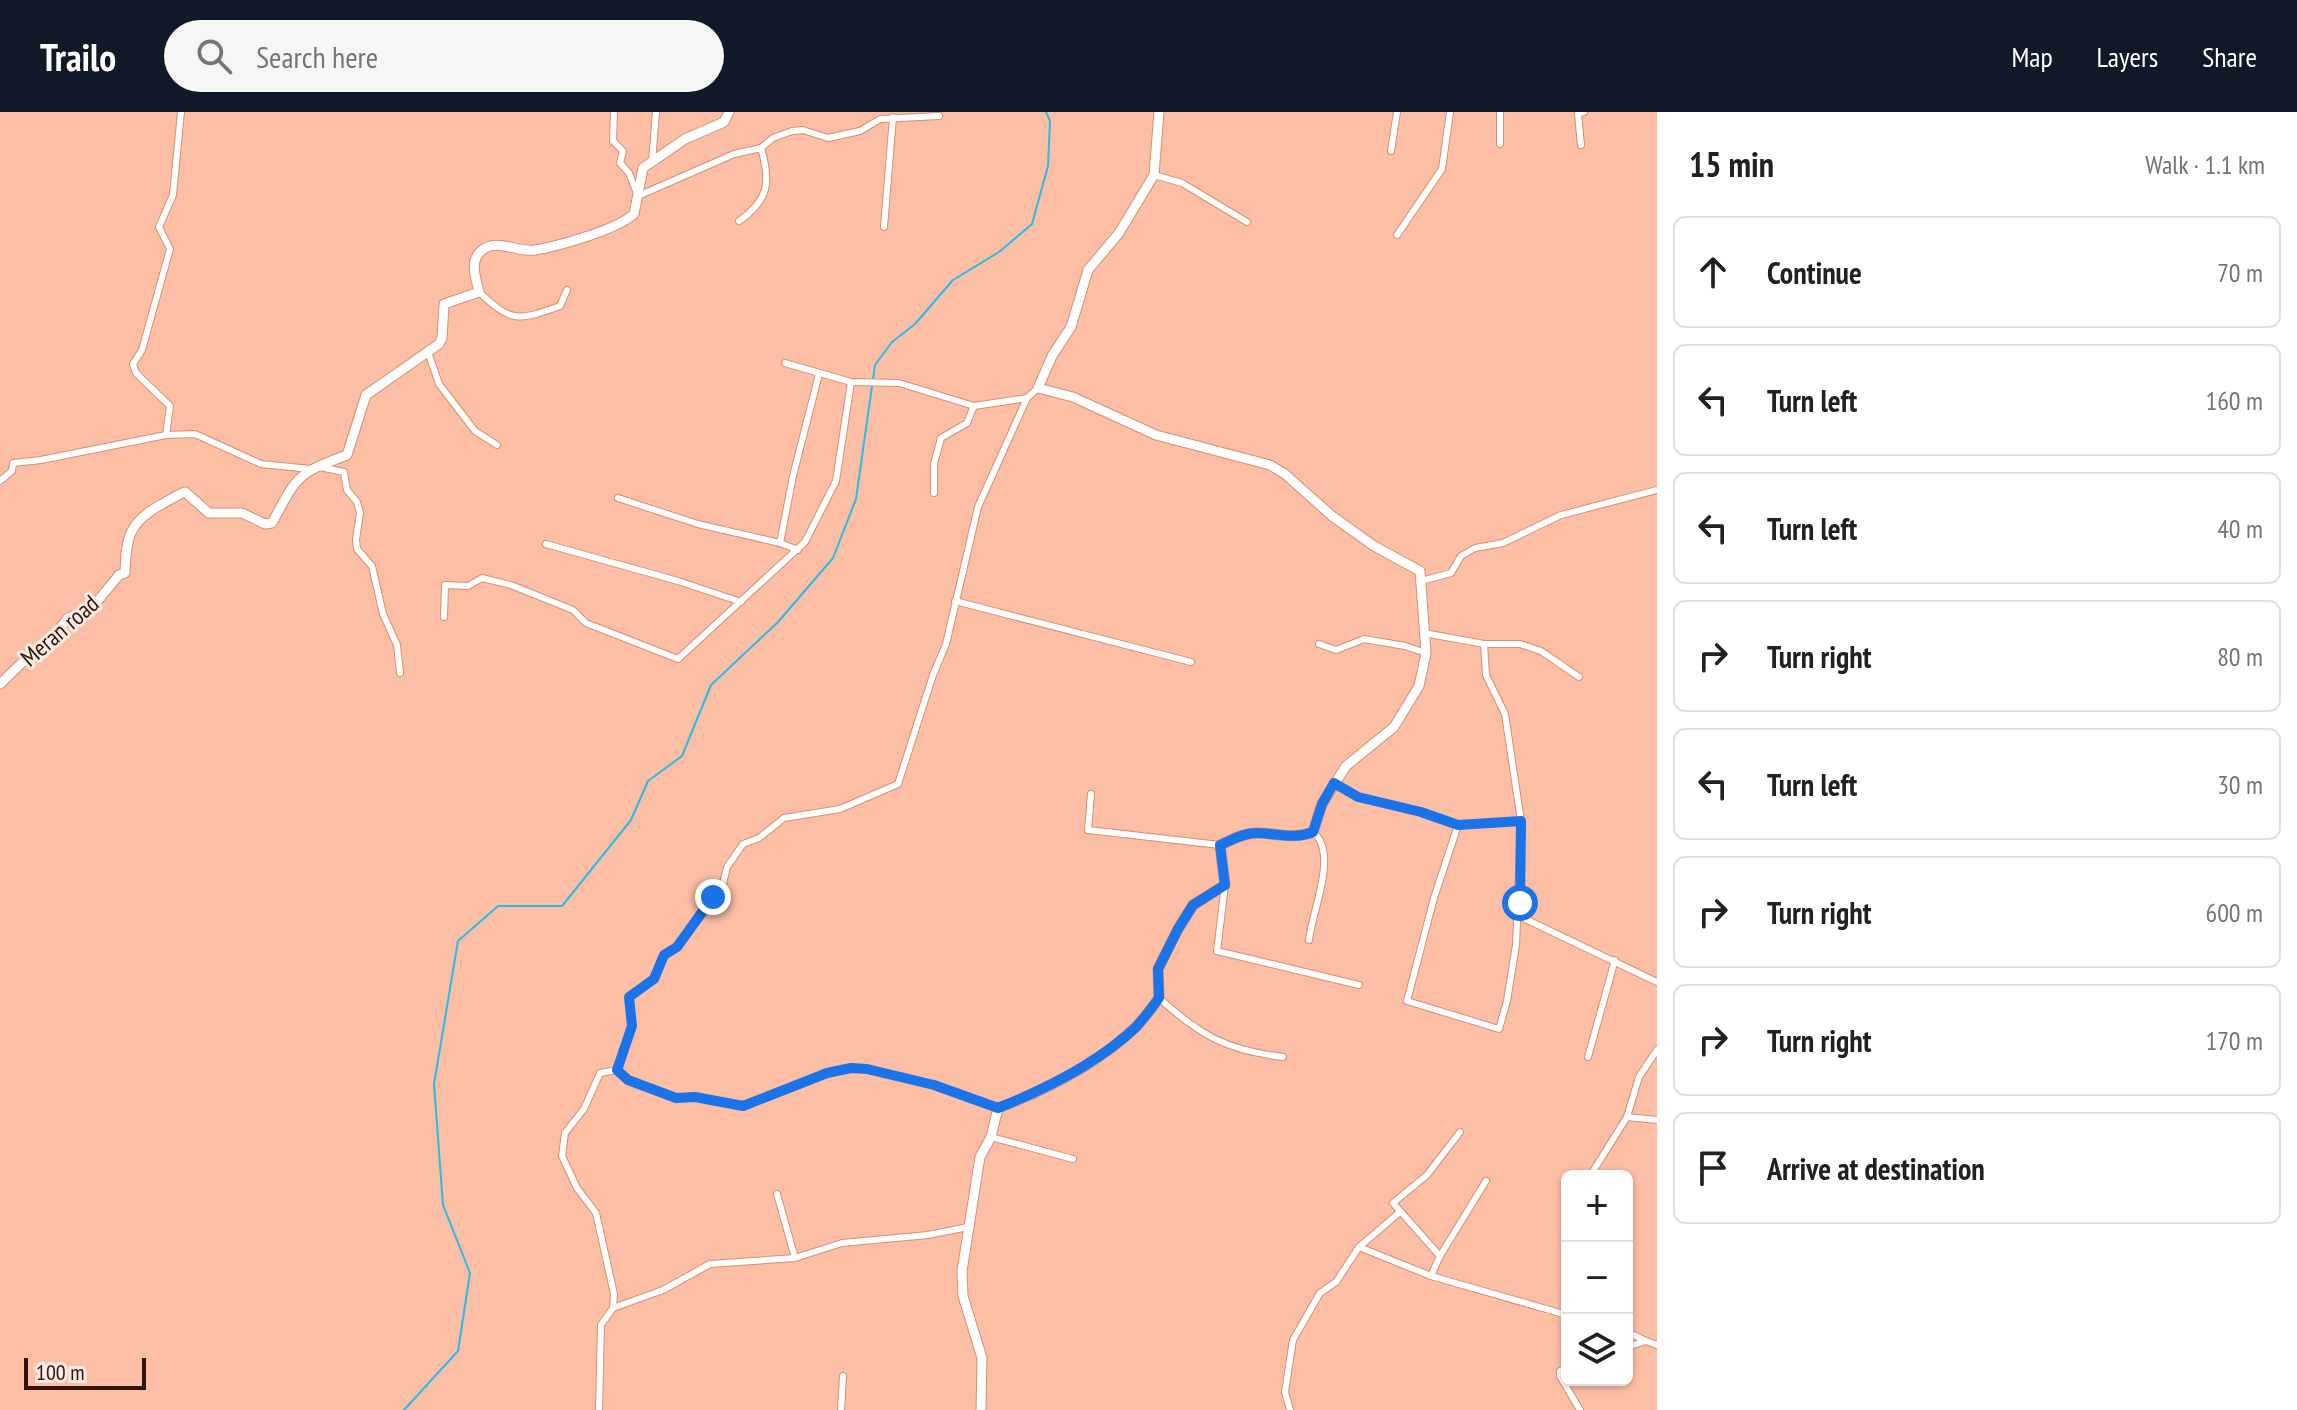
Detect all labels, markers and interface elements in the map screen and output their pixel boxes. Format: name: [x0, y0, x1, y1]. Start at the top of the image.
search box: [164, 20, 724, 92]
text: Trailo: [40, 32, 116, 81]
icon: search: [192, 34, 236, 78]
text: Search here: [256, 37, 378, 76]
text: Map: [2011, 38, 2053, 75]
text: Layers: [2097, 38, 2158, 75]
text: Share: [2202, 38, 2257, 75]
text: 15 min: [1689, 142, 1774, 186]
text: Walk · 1.1 km: [2145, 148, 2265, 181]
icon: ahead: [1691, 250, 1735, 294]
text: Continue: [1767, 253, 1862, 292]
text: 70 m: [2217, 256, 2263, 289]
icon: left: [1691, 378, 1735, 422]
text: Turn left: [1767, 381, 1857, 420]
text: 160 m: [2205, 384, 2263, 417]
icon: left: [1691, 506, 1735, 550]
text: Turn left: [1767, 509, 1857, 548]
text: 40 m: [2217, 512, 2263, 545]
street label: Meran road: [14, 588, 105, 673]
icon: right: [1691, 634, 1735, 678]
text: Turn right: [1767, 637, 1871, 676]
text: 80 m: [2217, 640, 2263, 673]
icon: left: [1691, 762, 1735, 806]
text: Turn left: [1767, 765, 1857, 804]
text: 30 m: [2217, 768, 2263, 801]
route end: [695, 879, 731, 915]
route start: [1502, 885, 1538, 921]
icon: right: [1691, 890, 1735, 934]
text: Turn right: [1767, 893, 1871, 932]
text: 600 m: [2205, 896, 2263, 929]
icon: right: [1691, 1018, 1735, 1062]
text: Turn right: [1767, 1021, 1871, 1060]
text: 170 m: [2205, 1024, 2263, 1057]
icon: arrive: [1691, 1146, 1735, 1190]
text: Arrive at destination: [1767, 1149, 1985, 1188]
map controls: [1561, 1170, 1633, 1386]
button: +: [1561, 1170, 1633, 1242]
button: −: [1561, 1242, 1633, 1314]
button: layers: [1561, 1314, 1633, 1386]
scale bar: [24, 1354, 146, 1390]
text: 100 m: [36, 1358, 85, 1386]

